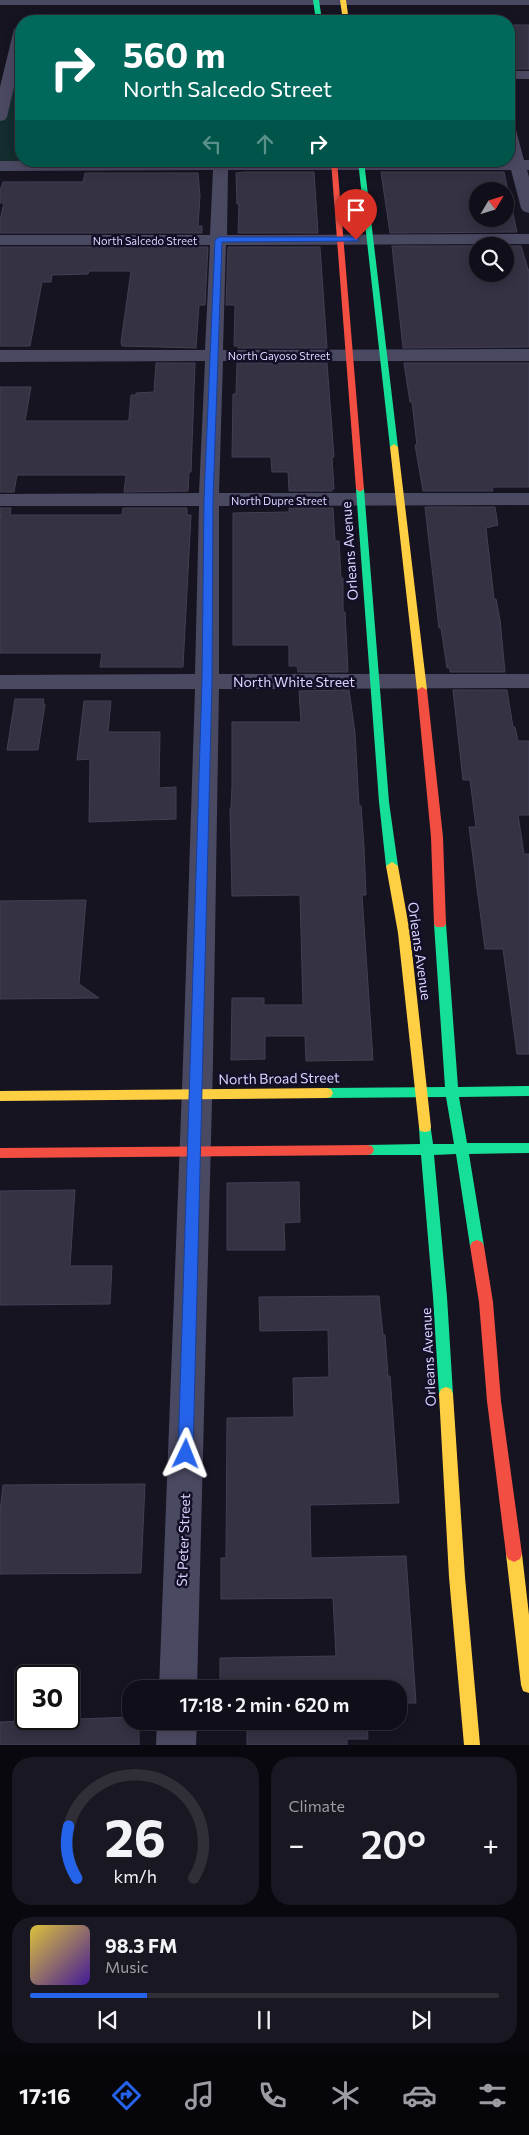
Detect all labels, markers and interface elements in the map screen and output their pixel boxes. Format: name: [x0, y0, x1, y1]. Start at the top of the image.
text: 560 m: [123, 32, 225, 75]
icon: right: [40, 35, 105, 100]
text: North Salcedo Street: [123, 75, 332, 102]
icon: left: [198, 130, 226, 158]
icon: ahead: [251, 130, 279, 158]
icon: right: [304, 130, 332, 158]
north arrow: [469, 182, 514, 228]
map controls: [469, 182, 514, 282]
pin: [335, 189, 377, 240]
icon: arrive: [342, 196, 370, 224]
street label: North Salcedo Street: [93, 234, 198, 247]
button: search: [469, 237, 514, 282]
street label: North Gayoso Street: [228, 349, 331, 362]
street label: North Dupre Street: [231, 494, 328, 507]
street label: Orleans Avenue: [337, 501, 361, 601]
street label: North White Street: [233, 673, 355, 690]
street label: Orleans Avenue: [405, 901, 435, 1001]
street label: North Broad Street: [218, 1068, 340, 1088]
street label: Orleans Avenue: [417, 1307, 439, 1407]
position arrow: [159, 1427, 211, 1479]
street label: St Peter Street: [173, 1493, 193, 1587]
speed limit sign: 30: [15, 1665, 80, 1730]
text: 17:18 · 2 min · 620 m: [180, 1693, 349, 1716]
text: Climate: [289, 1796, 345, 1815]
text: 26: [105, 1804, 166, 1868]
text: 20°: [361, 1820, 426, 1867]
text: −: [289, 1827, 304, 1861]
text: +: [483, 1827, 499, 1861]
text: km/h: [114, 1865, 157, 1887]
text: 98.3 FM: [105, 1934, 177, 1957]
text: Music: [105, 1957, 149, 1976]
icon: previous: [94, 2006, 122, 2034]
icon: pause: [250, 2006, 278, 2034]
icon: next: [407, 2006, 435, 2034]
icon: directions: [109, 2078, 144, 2113]
icon: music: [182, 2078, 217, 2113]
icon: phone: [255, 2078, 290, 2113]
icon: climate: [328, 2078, 363, 2113]
icon: car: [402, 2078, 437, 2113]
icon: filters: [475, 2078, 510, 2113]
text: 17:16: [19, 2082, 71, 2109]

